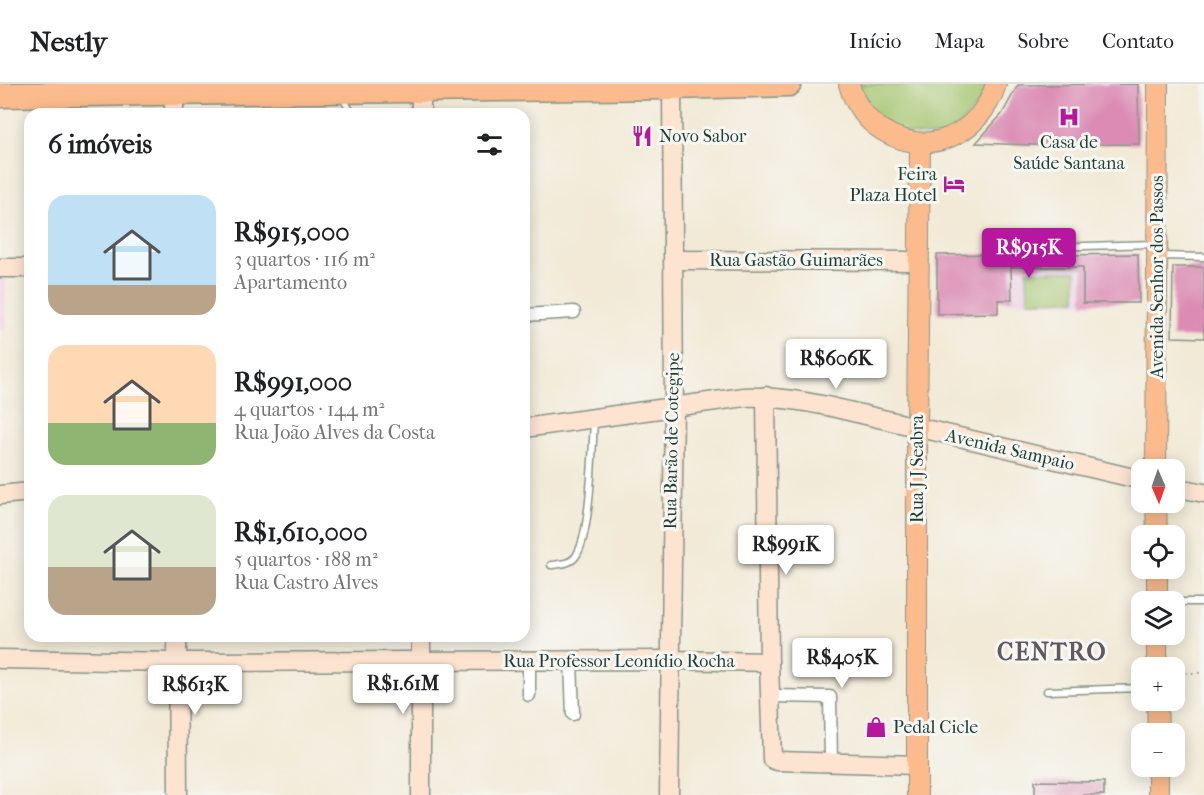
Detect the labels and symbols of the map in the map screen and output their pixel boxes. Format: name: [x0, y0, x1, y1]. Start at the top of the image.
hospital icon: Casa de Saúde Santana: [1057, 105, 1081, 129]
restaurant icon: Novo Sabor: [630, 124, 654, 148]
place label: Novo Sabor: [659, 126, 747, 147]
place label: Casa de Saúde Santana: [1013, 132, 1126, 174]
place label: Feira Plaza Hotel: [849, 164, 938, 206]
hotel icon: Feira Plaza Hotel: [942, 172, 966, 196]
street label: Avenida Senhor dos Passos: [1147, 175, 1168, 380]
pin: R$915K: [980, 228, 1078, 279]
street label: Rua Gastão Guimarães: [709, 250, 883, 271]
pin: R$606K: [787, 339, 885, 390]
street label: Rua Barão de Cotegipe: [660, 352, 684, 530]
street label: Rua J J Seabra: [907, 414, 928, 523]
street label: Avenida Sampaio: [943, 425, 1076, 475]
north arrow: [1131, 459, 1185, 513]
pin: R$991K: [737, 525, 835, 576]
pin: R$405K: [793, 638, 891, 689]
district label: CENTRO: [997, 638, 1107, 666]
street label: Rua Professor Leonídio Rocha: [503, 651, 735, 672]
pin: R$1.61M: [348, 664, 458, 715]
pin: R$613K: [146, 665, 244, 716]
shop icon: Pedal Cicle: [864, 715, 888, 739]
place label: Pedal Cicle: [893, 717, 978, 738]

